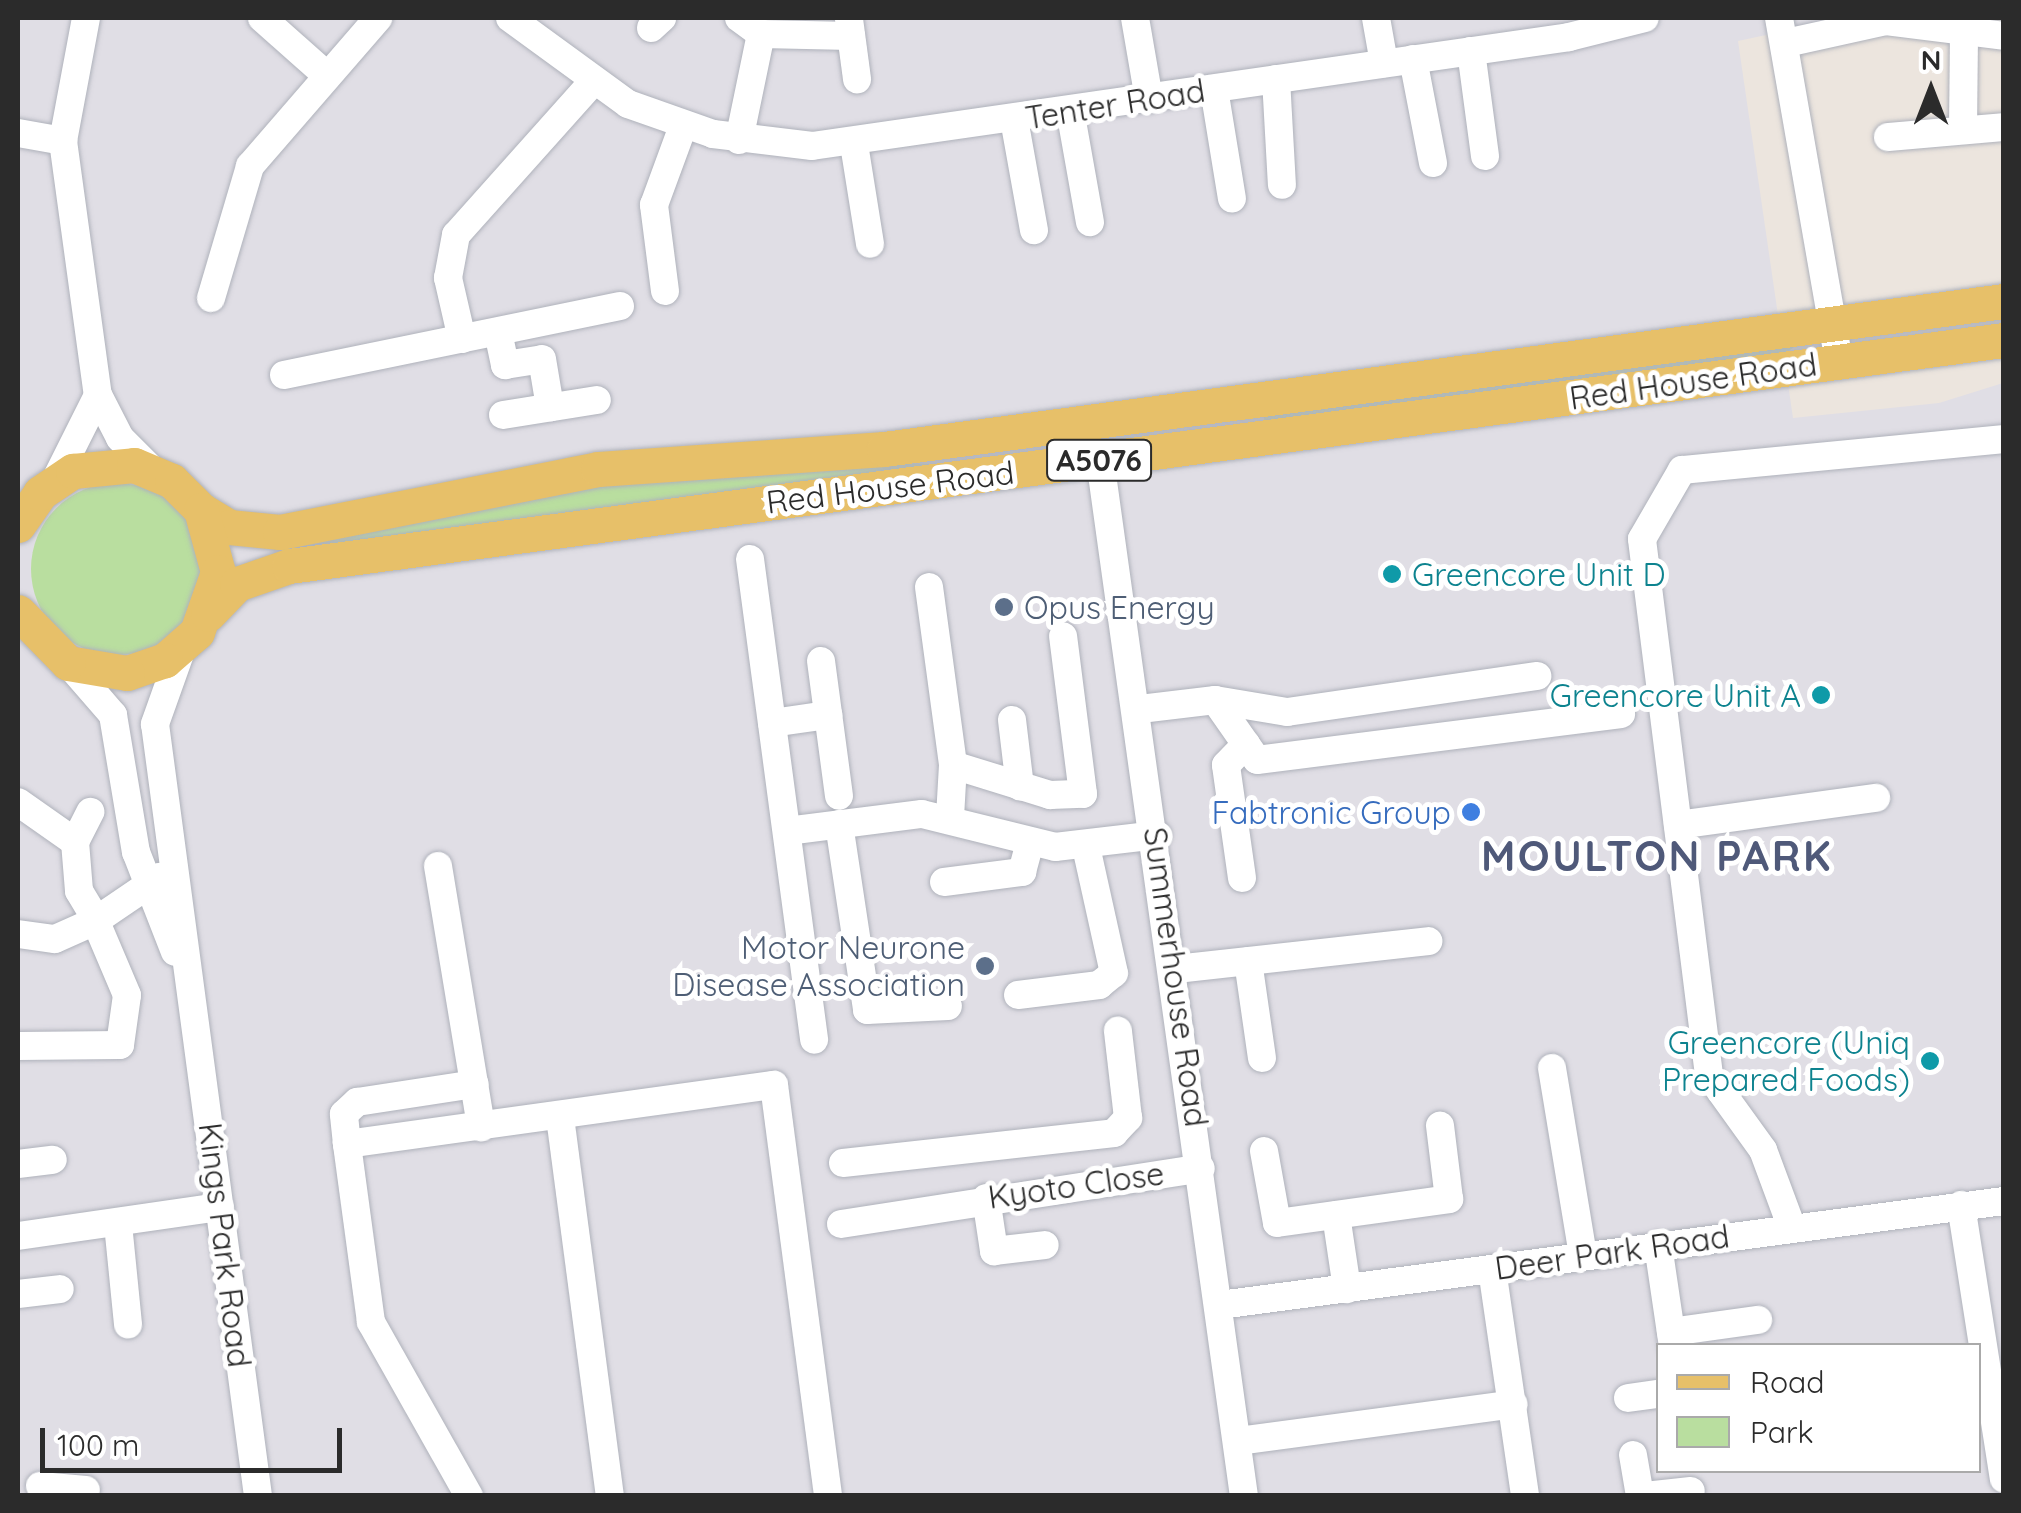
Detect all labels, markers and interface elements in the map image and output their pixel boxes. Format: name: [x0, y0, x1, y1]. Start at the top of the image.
north arrow: [1881, 40, 1981, 140]
text: N: [1921, 42, 1941, 77]
street label: Tenter Road: [1022, 71, 1208, 137]
street label: Red House Road: [1567, 345, 1819, 417]
road number: A5076: [1044, 435, 1154, 485]
street label: Red House Road: [764, 453, 1016, 521]
place label: Greencore Unit D: [1412, 555, 1666, 593]
marker: Greencore Unit D: [1381, 563, 1403, 585]
place label: Opus Energy: [1024, 588, 1215, 626]
marker: Opus Energy: [993, 596, 1015, 618]
place label: Greencore Unit A: [1550, 676, 1801, 714]
marker: Greencore Unit A: [1810, 684, 1832, 706]
place label: Fabtronic Group: [1212, 793, 1451, 831]
marker: Fabtronic Group: [1460, 801, 1482, 823]
street label: Summerhouse Road: [1136, 825, 1216, 1129]
district label: MOULTON PARK: [1481, 831, 1833, 881]
place label: Motor Neurone Disease Association: [672, 929, 965, 1004]
marker: Motor Neurone Disease Association: [974, 955, 996, 977]
place label: Greencore (Uniq Prepared Foods): [1662, 1024, 1910, 1099]
marker: Greencore (Uniq Prepared Foods): [1919, 1050, 1941, 1072]
street label: Kings Park Road: [191, 1120, 259, 1370]
street label: Kyoto Close: [985, 1154, 1167, 1216]
street label: Deer Park Road: [1492, 1217, 1732, 1287]
legend: [1656, 1343, 1981, 1473]
text: Road: [1750, 1363, 1824, 1401]
scale bar: [45, 1408, 348, 1470]
text: Park: [1750, 1413, 1814, 1451]
text: 100 m: [57, 1426, 139, 1464]

